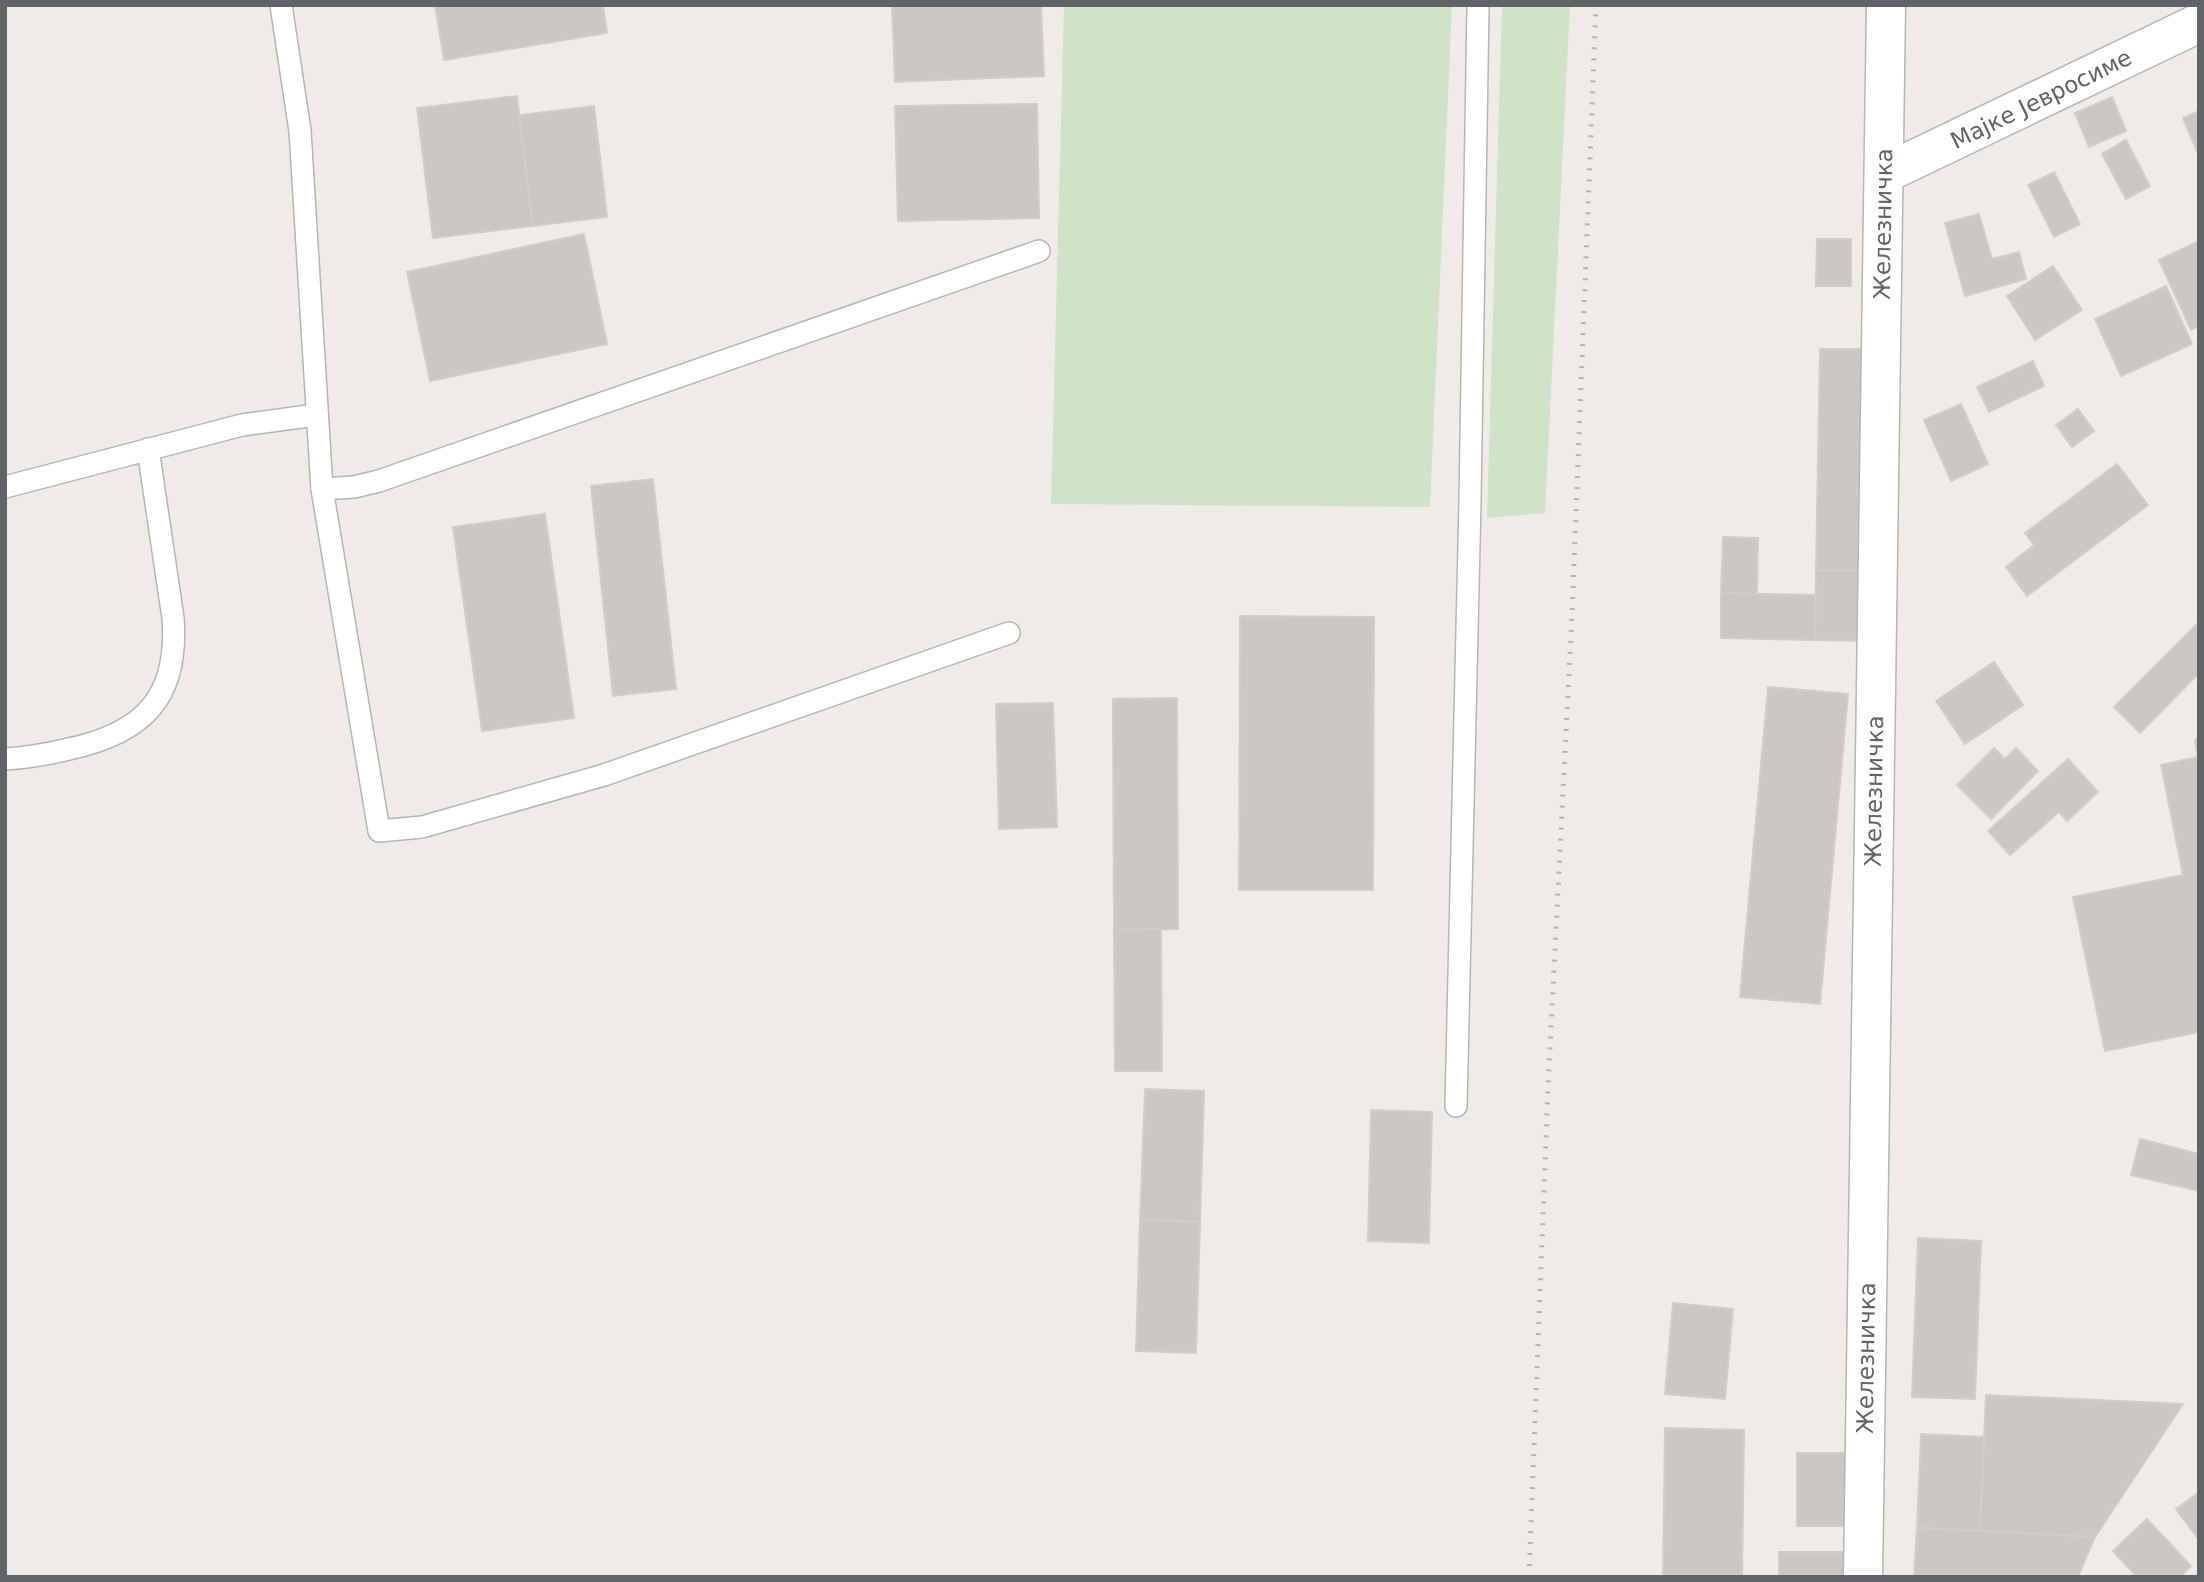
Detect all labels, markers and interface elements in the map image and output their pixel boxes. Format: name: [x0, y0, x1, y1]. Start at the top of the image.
street label: Мајке Јевросиме: [1946, 44, 2136, 154]
street label: Железничка: [1869, 148, 1897, 300]
street label: Железничка: [1860, 715, 1888, 867]
street label: Железничка: [1852, 1282, 1880, 1434]

